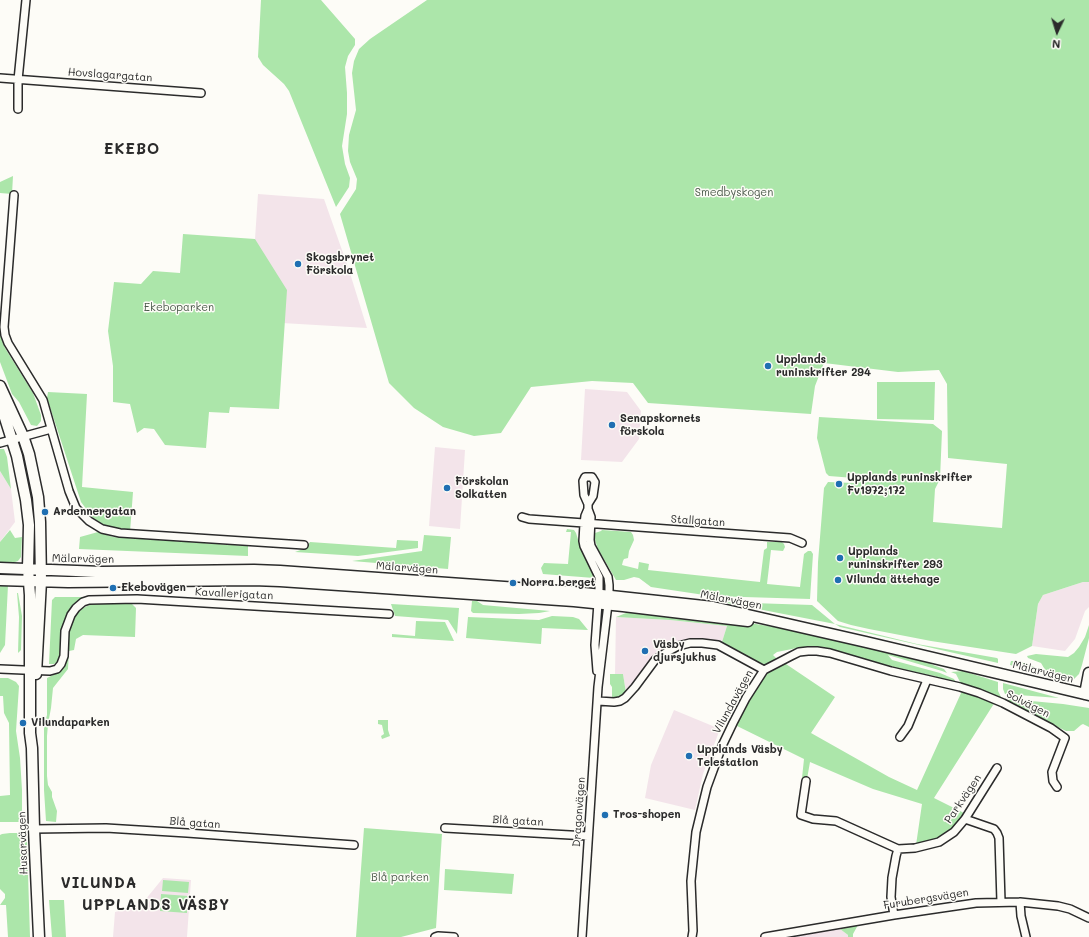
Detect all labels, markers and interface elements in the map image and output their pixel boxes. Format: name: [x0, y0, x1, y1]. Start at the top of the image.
north arrow: [1037, 12, 1077, 52]
text: N: [1051, 37, 1061, 52]
street label: Hovslagargatan: [67, 65, 153, 85]
district label: EKEBO: [104, 140, 160, 158]
park label: Smedbyskogen: [695, 186, 773, 200]
place label: Skogsbrynet Förskola: [306, 251, 374, 277]
marker: Skogsbrynet Förskola: [293, 259, 303, 269]
park label: Ekeboparken: [144, 301, 214, 315]
place label: Upplands runinskrifter 294: [776, 353, 871, 379]
marker: Upplands runinskrifter 294: [763, 361, 773, 371]
place label: Senapskornets förskola: [620, 412, 701, 438]
marker: Senapskornets förskola: [607, 420, 617, 430]
place label: Upplands runinskrifter Fv1972;172: [847, 471, 972, 497]
place label: Förskolan Solkatten: [455, 475, 509, 501]
marker: Upplands runinskrifter Fv1972;172: [834, 479, 844, 489]
marker: Förskolan Solkatten: [442, 483, 452, 493]
place label: Ardennergatan: [53, 505, 136, 519]
marker: Ardennergatan: [40, 507, 50, 517]
street label: Stallgatan: [670, 513, 726, 529]
place label: Upplands runinskrifter 293: [848, 545, 943, 571]
street label: Mälarvägen: [52, 552, 114, 566]
marker: Upplands runinskrifter 293: [835, 553, 845, 563]
street label: Mälarvägen: [375, 559, 439, 577]
place label: Vilunda ättehage: [846, 573, 940, 587]
marker: Vilunda ättehage: [833, 575, 843, 585]
place label: Norra berget: [521, 576, 595, 590]
marker: Norra berget: [508, 578, 518, 588]
place label: Ekebovägen: [121, 581, 186, 595]
marker: Ekebovägen: [108, 583, 118, 593]
street label: Kavallerigatan: [194, 585, 274, 603]
street label: Mälarvägen: [699, 588, 763, 612]
place label: Väsby djursjukhus: [653, 638, 716, 664]
marker: Väsby djursjukhus: [640, 646, 650, 656]
street label: Mälarvägen: [1011, 658, 1075, 686]
street label: Vilundavägen: [710, 668, 756, 736]
street label: Solvägen: [1004, 687, 1052, 721]
place label: Vilundaparken: [31, 716, 110, 730]
marker: Vilundaparken: [18, 718, 28, 728]
place label: Upplands Väsby Telestation: [697, 743, 783, 769]
marker: Upplands Väsby Telestation: [684, 751, 694, 761]
street label: Parkvägen: [942, 772, 984, 826]
street label: Dragonvägen: [570, 776, 588, 848]
place label: Tros-shopen: [613, 808, 681, 822]
marker: Tros-shopen: [600, 810, 610, 820]
street label: Husarvägen: [15, 811, 31, 875]
street label: Blå gatan: [492, 813, 544, 829]
street label: Blå gatan: [169, 815, 221, 831]
park label: Blå parken: [371, 871, 429, 885]
district label: VILUNDA: [61, 874, 137, 892]
street label: Furubergsvägen: [882, 886, 970, 912]
district label: UPPLANDS VÄSBY: [82, 896, 230, 914]

